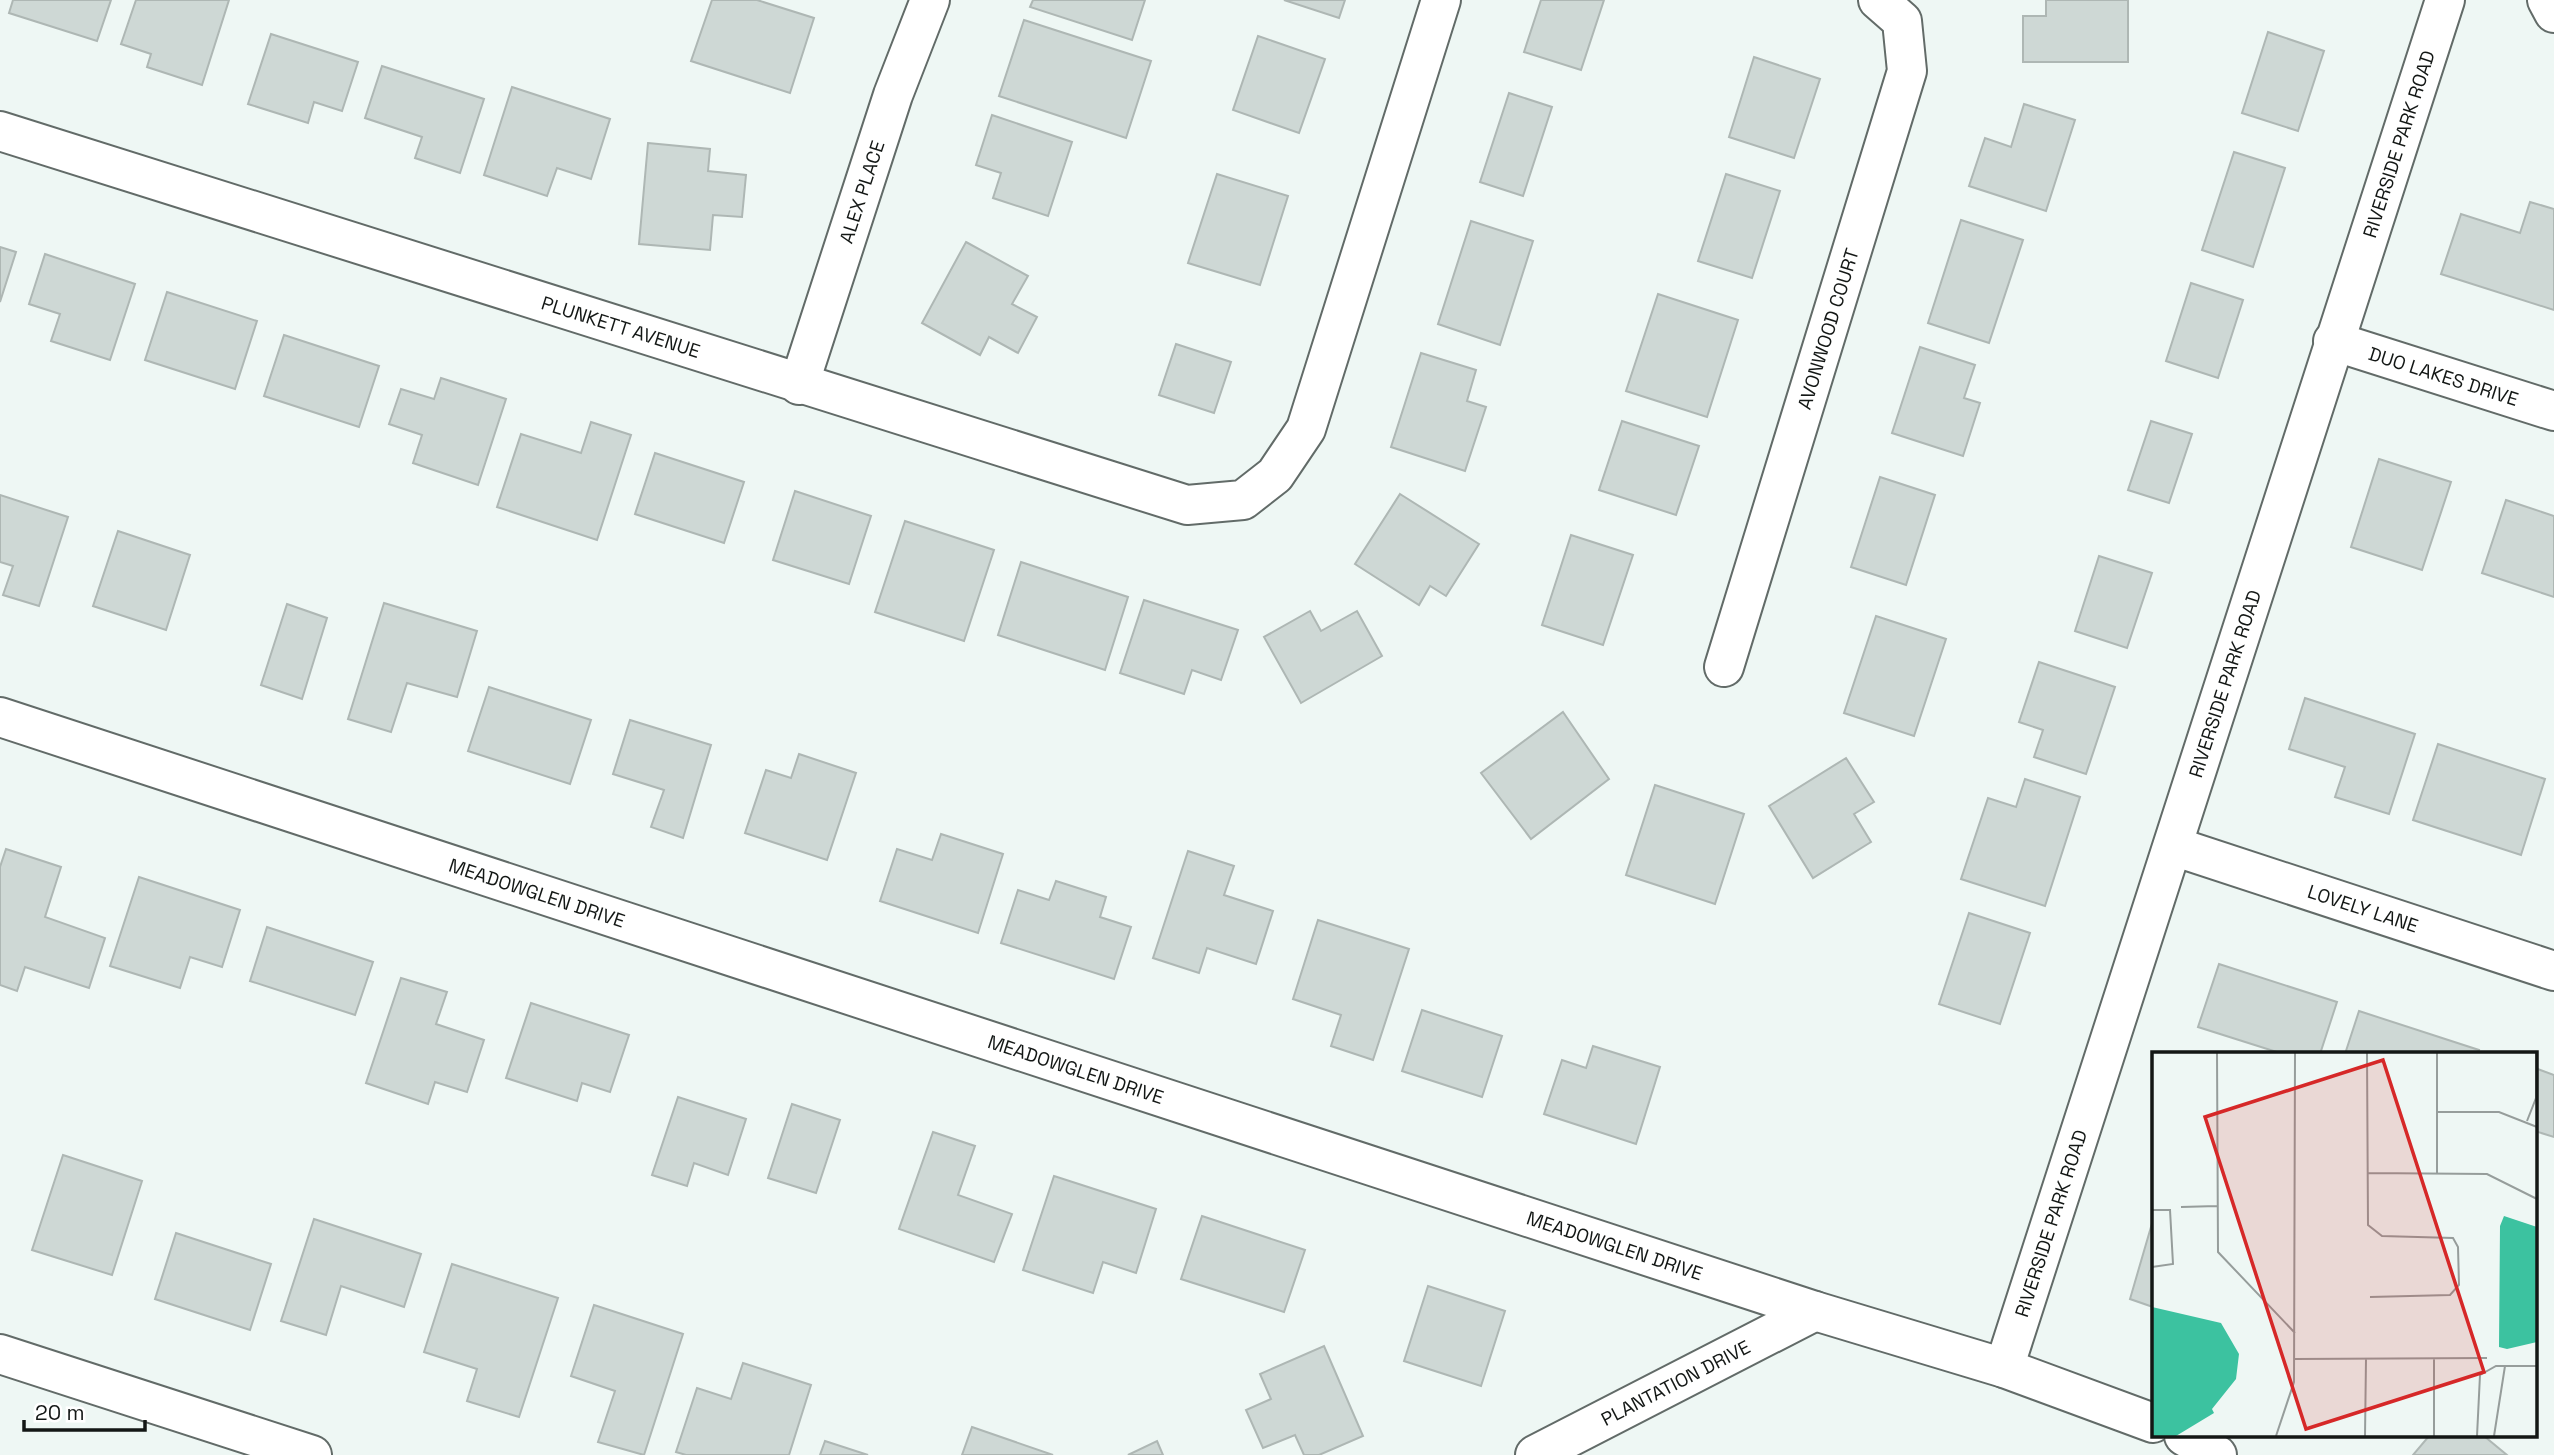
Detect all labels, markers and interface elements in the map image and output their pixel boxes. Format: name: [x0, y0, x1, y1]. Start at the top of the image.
street label: RIVERSIDE PARK ROAD: [2357, 47, 2441, 241]
street label: ALEX PLACE: [834, 137, 890, 247]
street label: AVONWOOD COURT: [1792, 245, 1865, 412]
street label: PLUNKETT AVENUE: [538, 290, 703, 364]
street label: DUO LAKES DRIVE: [2365, 341, 2521, 412]
street label: RIVERSIDE PARK ROAD: [2183, 587, 2267, 781]
street label: MEADOWGLEN DRIVE: [446, 853, 628, 934]
street label: LOVELY LANE: [2304, 879, 2421, 939]
street label: MEADOWGLEN DRIVE: [985, 1029, 1167, 1110]
inset map: [2152, 1052, 2536, 1438]
street label: RIVERSIDE PARK ROAD: [2009, 1127, 2093, 1320]
street label: MEADOWGLEN DRIVE: [1523, 1205, 1706, 1286]
street label: PLANTATION DRIVE: [1597, 1334, 1755, 1432]
scale bar: [24, 1388, 145, 1432]
text: 20 m: [35, 1399, 85, 1426]

